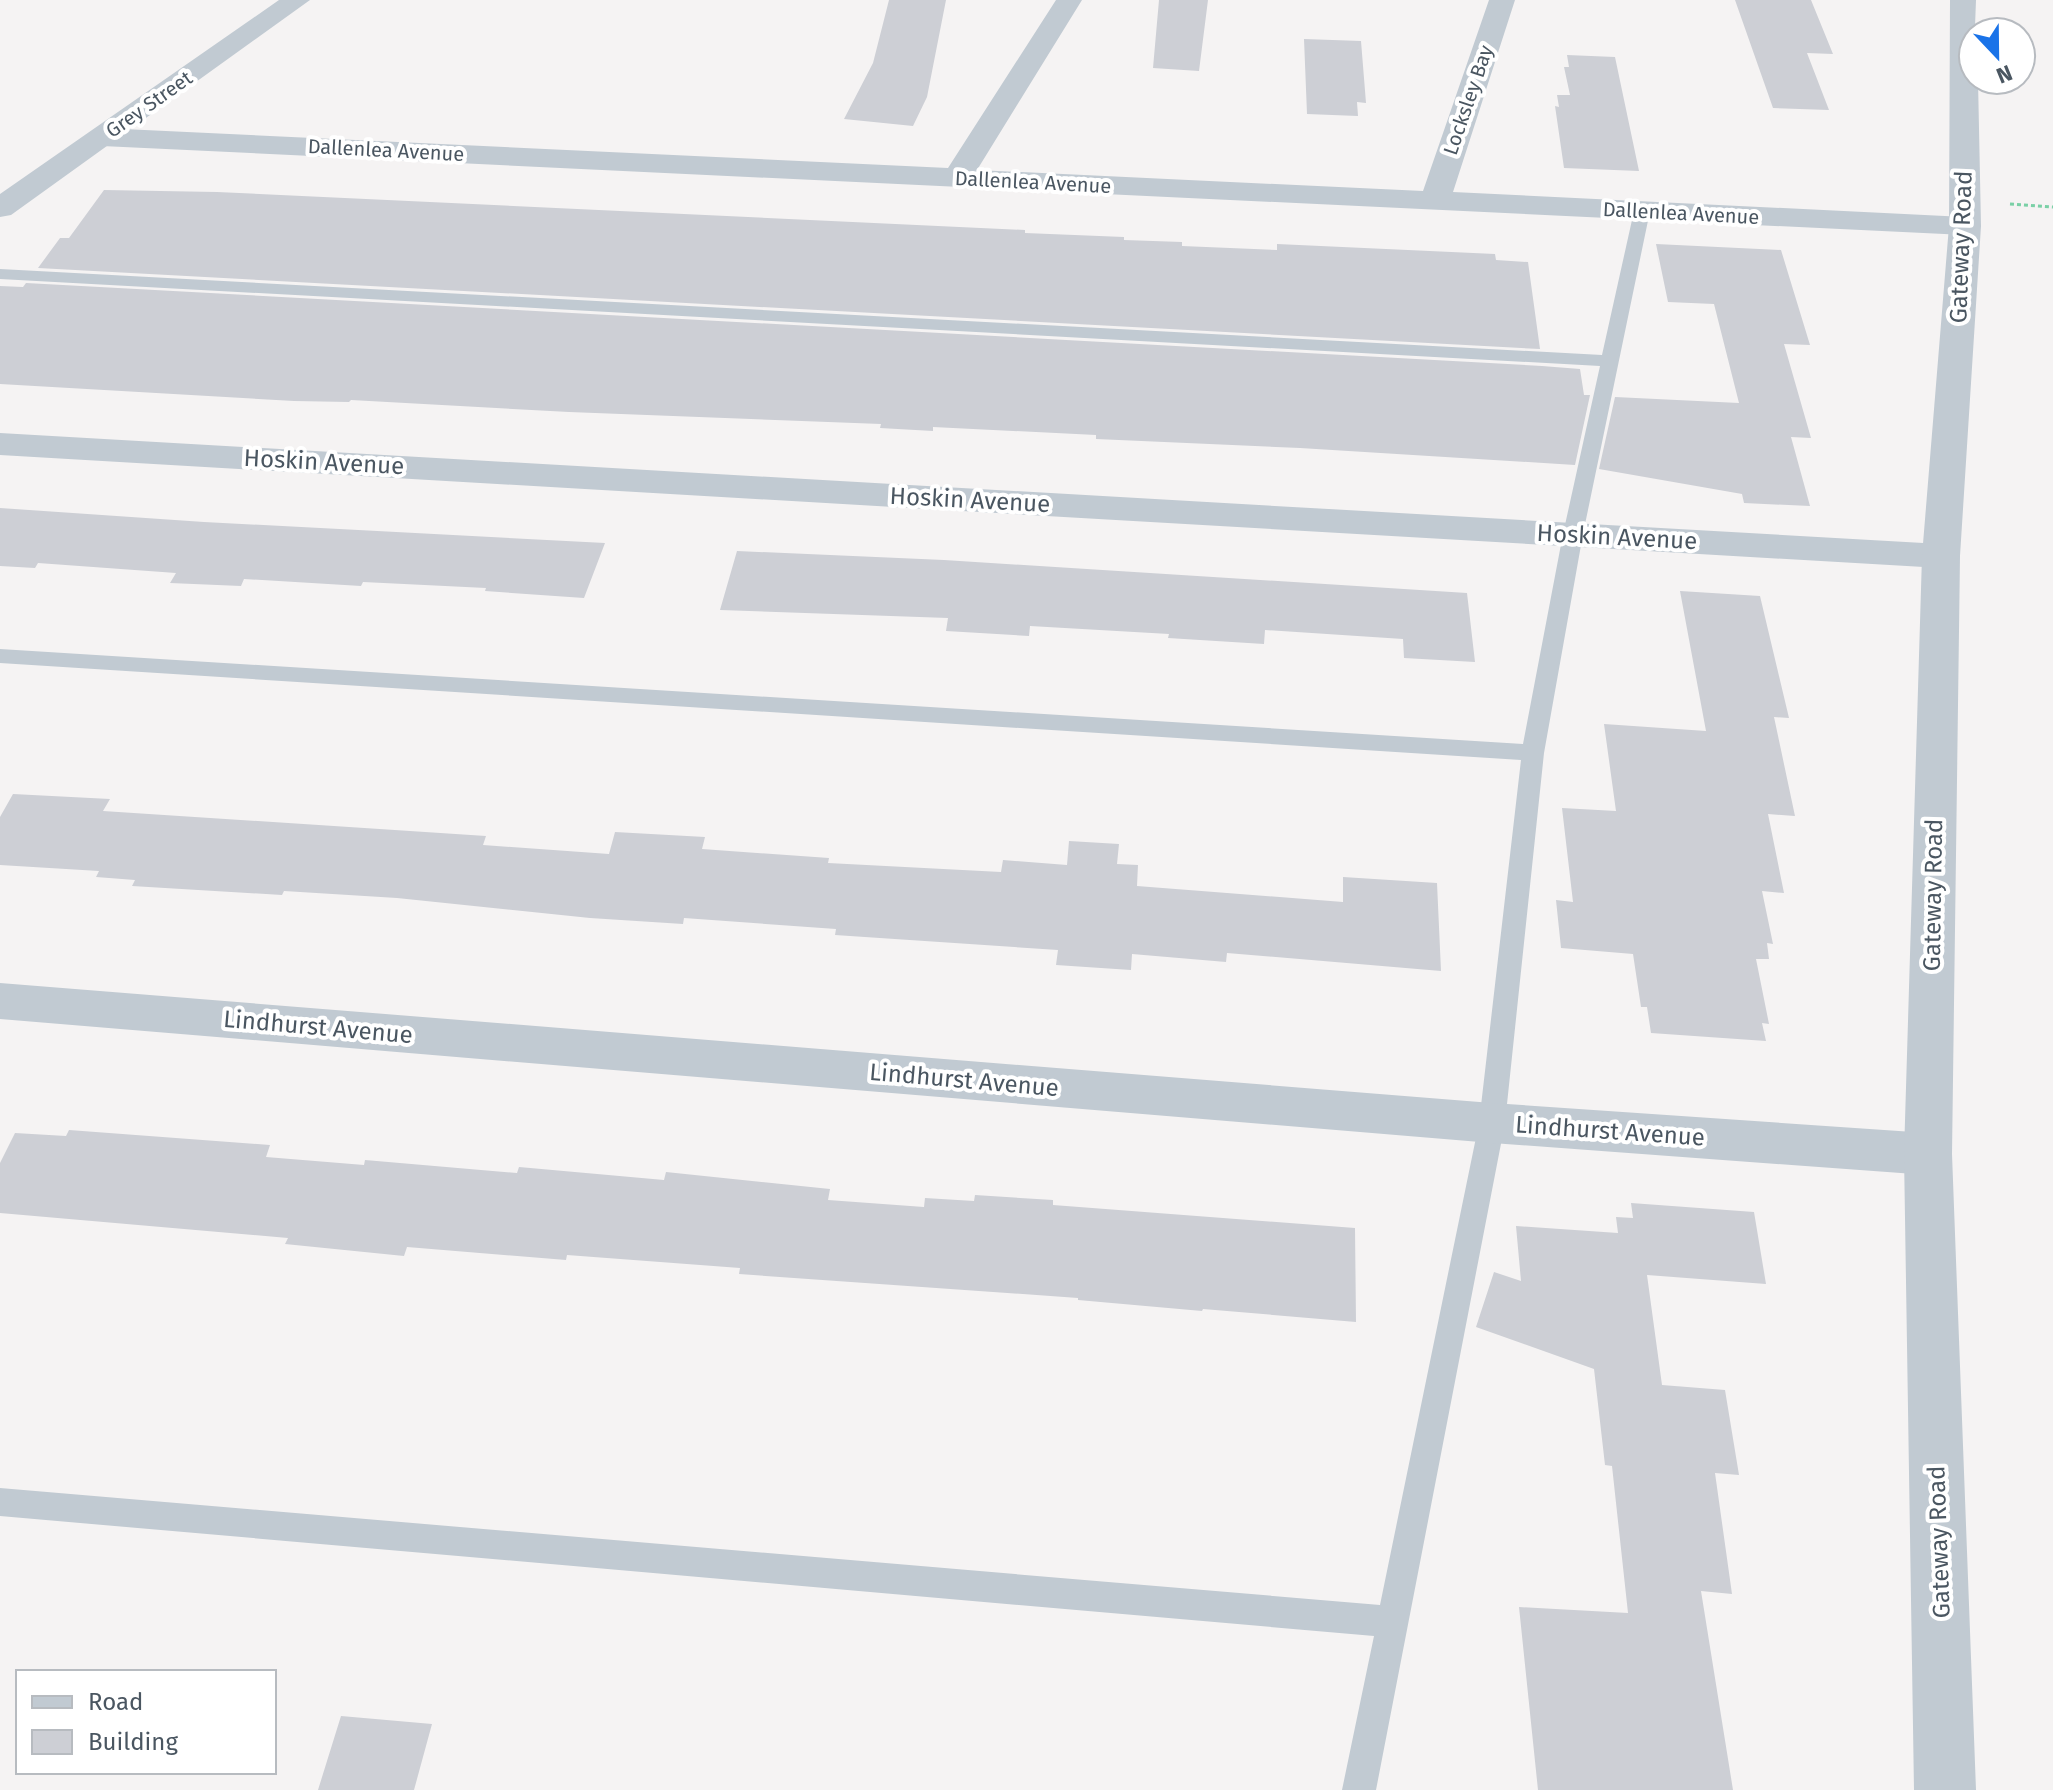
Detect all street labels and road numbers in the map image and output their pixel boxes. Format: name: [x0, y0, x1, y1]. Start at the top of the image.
street label: Locksley Bay: [1438, 42, 1498, 158]
street label: Grey Street: [101, 65, 197, 142]
street label: Dallenlea Avenue: [307, 134, 465, 166]
street label: Dallenlea Avenue: [954, 166, 1112, 198]
street label: Gateway Road: [1944, 170, 1978, 324]
street label: Dallenlea Avenue: [1602, 197, 1760, 229]
street label: Hoskin Avenue: [243, 444, 405, 480]
street label: Hoskin Avenue: [889, 482, 1051, 518]
street label: Hoskin Avenue: [1536, 519, 1698, 555]
street label: Gateway Road: [1918, 818, 1948, 972]
street label: Lindhurst Avenue: [222, 1005, 414, 1049]
street label: Lindhurst Avenue: [868, 1058, 1060, 1102]
street label: Lindhurst Avenue: [1514, 1110, 1706, 1152]
street label: Gateway Road: [1922, 1465, 1956, 1619]

